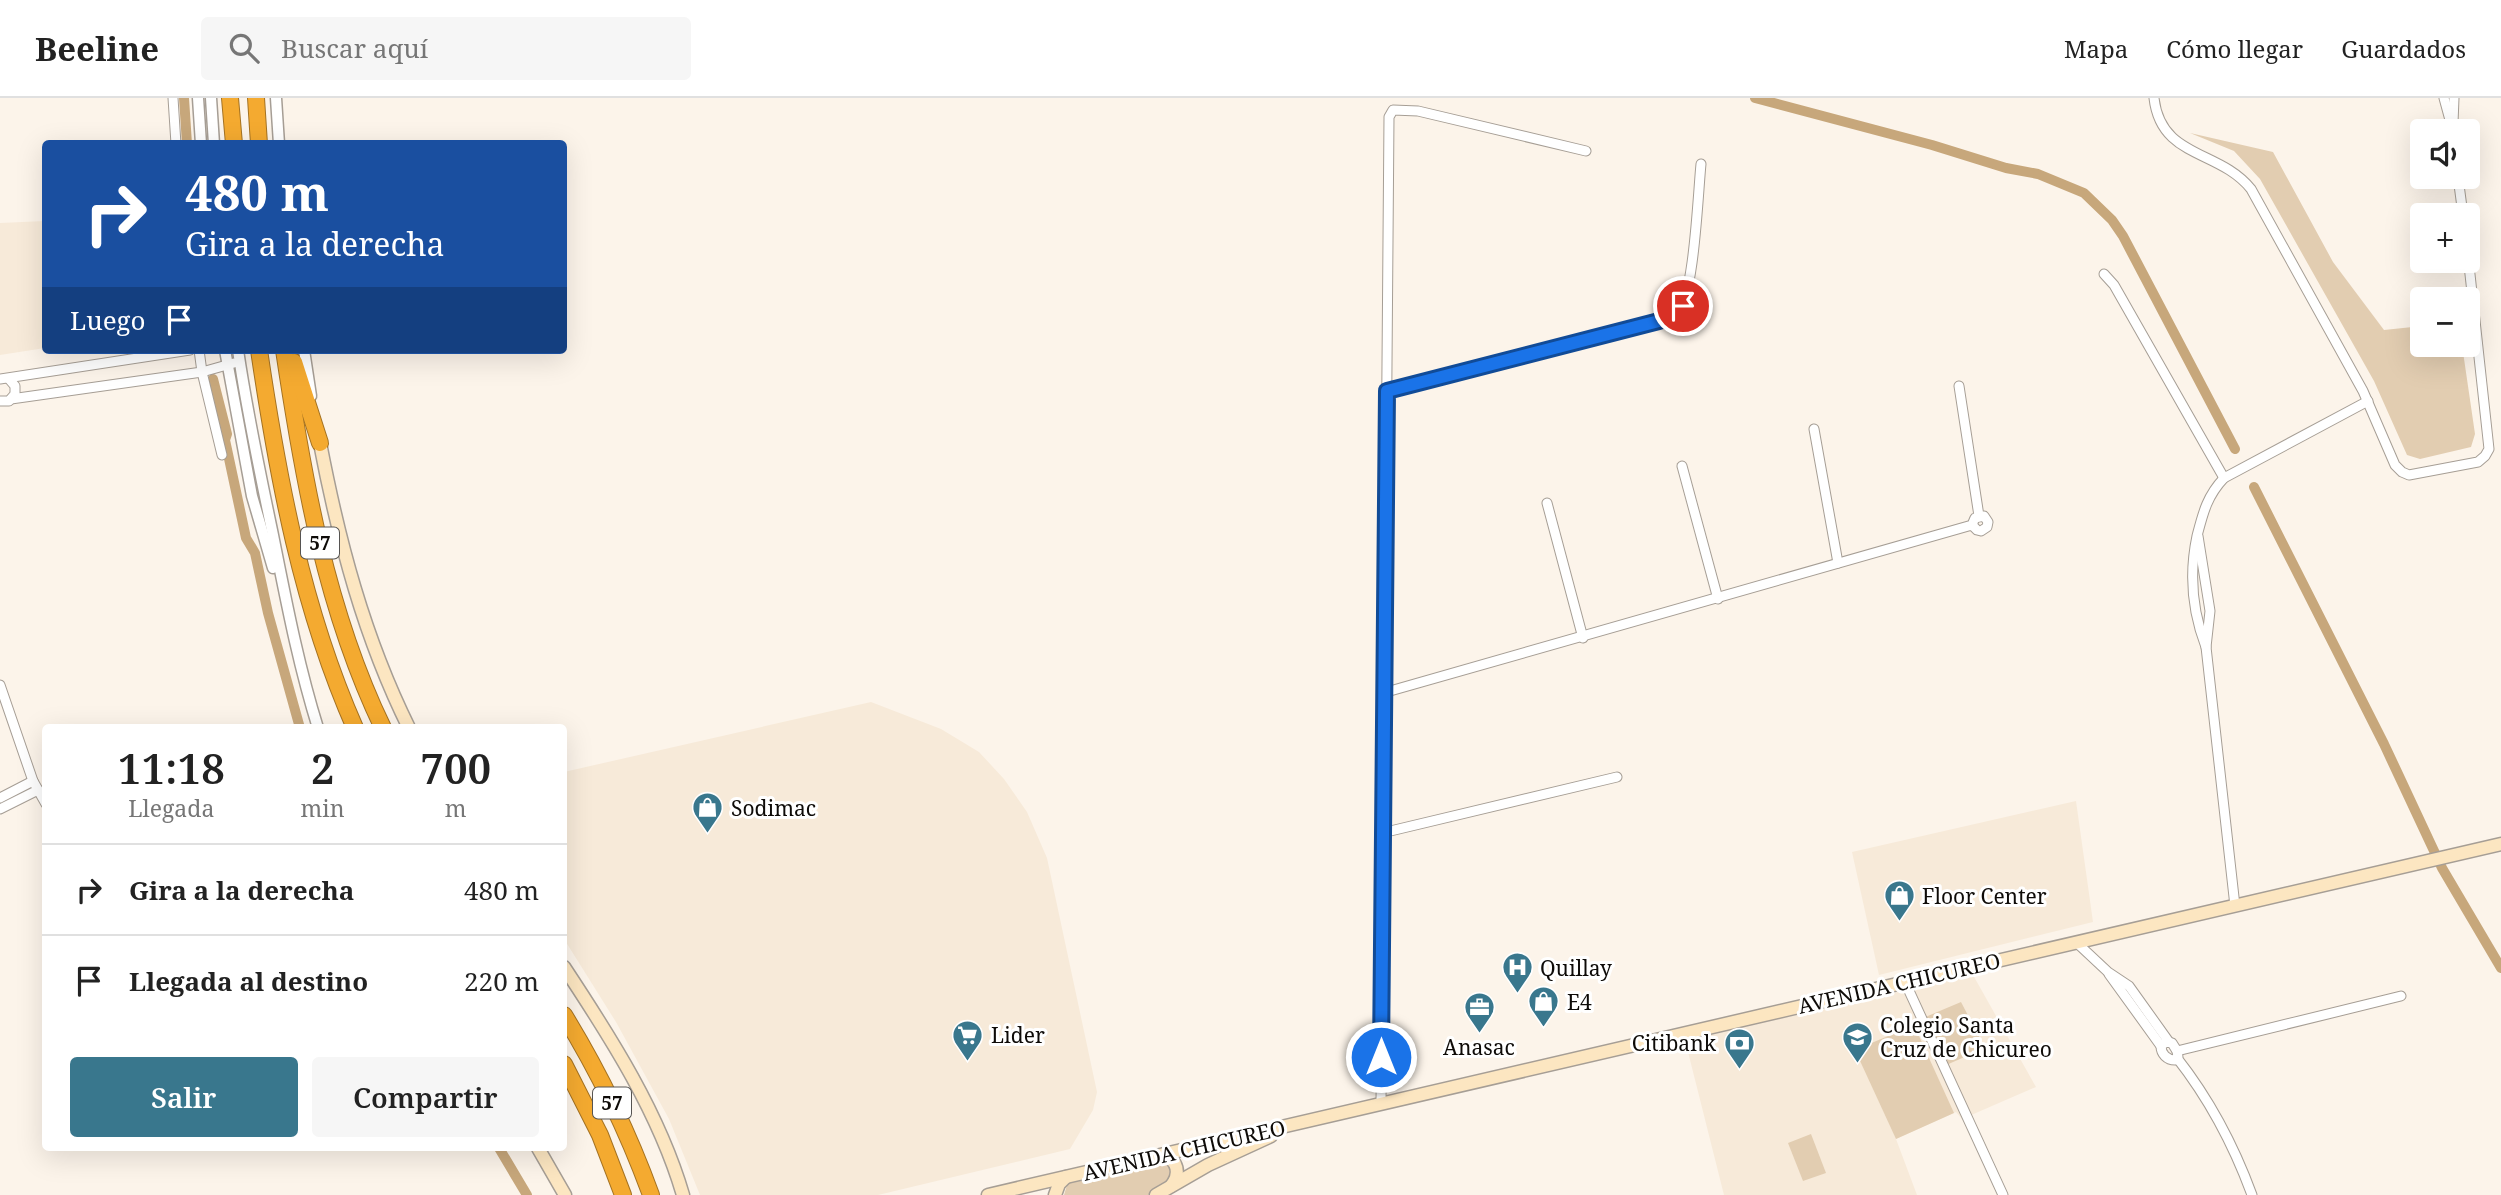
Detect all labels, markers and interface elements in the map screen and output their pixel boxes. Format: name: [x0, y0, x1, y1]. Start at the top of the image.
search box: [201, 17, 691, 80]
text: Beeline: [35, 26, 159, 71]
icon: search: [225, 29, 263, 67]
text: Buscar aquí: [281, 30, 428, 66]
text: Mapa: [2064, 32, 2128, 65]
text: Cómo llegar: [2166, 32, 2303, 65]
text: Guardados: [2341, 32, 2466, 65]
map controls: [2410, 119, 2480, 357]
button: sound: [2410, 119, 2480, 189]
text: 480 m: [185, 159, 329, 225]
icon: right: [70, 168, 161, 259]
button: +: [2410, 203, 2480, 273]
text: Gira a la derecha: [185, 222, 445, 265]
pin: [1653, 276, 1713, 336]
icon: arrive: [1664, 287, 1702, 325]
button: −: [2410, 287, 2480, 357]
icon: arrive: [160, 301, 198, 339]
text: Luego: [70, 302, 146, 338]
road number: 57: [301, 528, 339, 558]
text: 11:18: [118, 739, 225, 796]
text: 2: [311, 739, 334, 796]
text: 700: [420, 739, 491, 796]
shop icon: Sodimac: [691, 791, 725, 835]
text: Llegada: [128, 792, 214, 824]
text: min: [301, 792, 345, 824]
text: m: [445, 792, 467, 824]
place label: Sodimac: [731, 794, 816, 822]
icon: right: [70, 871, 108, 909]
text: Gira a la derecha: [129, 872, 354, 908]
text: 480 m: [464, 872, 539, 908]
shop icon: Floor Center: [1882, 879, 1916, 923]
place label: Floor Center: [1922, 882, 2047, 910]
street label: AVENIDA CHICUREO: [1795, 946, 2003, 1020]
hospital icon: Quillay: [1500, 951, 1534, 995]
place label: Quillay: [1540, 954, 1612, 982]
icon: arrive: [70, 962, 108, 1000]
text: Llegada al destino: [129, 963, 368, 999]
text: 220 m: [464, 963, 539, 999]
shop icon: E4: [1527, 985, 1561, 1029]
place label: E4: [1567, 988, 1592, 1016]
office icon: Anasac: [1462, 990, 1496, 1034]
place label: Colegio Santa Cruz de Chicureo: [1880, 1011, 2052, 1063]
supermarket icon: Lider: [951, 1018, 985, 1062]
position arrow: [1344, 1020, 1418, 1094]
school or university icon: Colegio Santa Cruz de Chicureo: [1840, 1020, 1874, 1064]
place label: Lider: [991, 1021, 1045, 1049]
bank icon: Citibank: [1722, 1026, 1756, 1070]
place label: Citibank: [1632, 1029, 1717, 1057]
place label: Anasac: [1443, 1033, 1515, 1061]
button: Salir: [70, 1057, 298, 1137]
button: Compartir: [312, 1057, 539, 1137]
road number: 57: [593, 1088, 631, 1119]
street label: AVENIDA CHICUREO: [1080, 1113, 1288, 1187]

